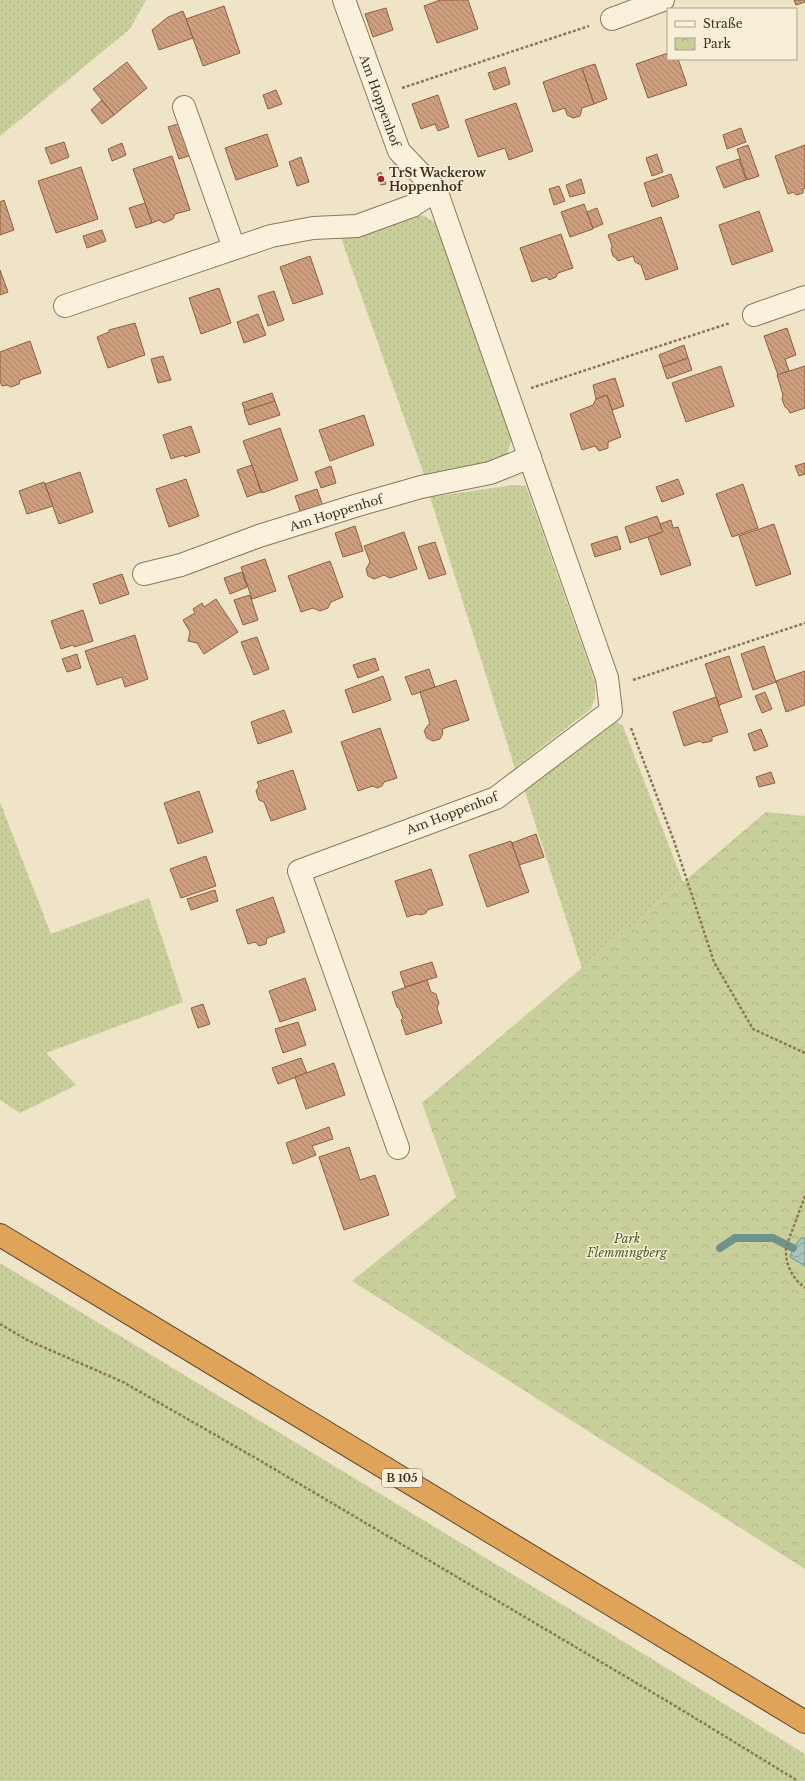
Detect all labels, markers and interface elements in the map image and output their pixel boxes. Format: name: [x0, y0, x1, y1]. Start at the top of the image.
legend: [667, 8, 797, 60]
text: Straße: [703, 16, 743, 31]
text: Park: [703, 36, 731, 51]
street label: Am Hoppenhof: [357, 52, 405, 151]
place label: TrSt Wackerow Hoppenhof: [389, 165, 486, 194]
marker: TrSt Wackerow Hoppenhof: [376, 174, 386, 184]
street label: Am Hoppenhof: [287, 490, 386, 534]
street label: Am Hoppenhof: [403, 788, 502, 838]
park label: Park Flemmingberg: [586, 1231, 668, 1260]
road number: B 105: [382, 1469, 422, 1487]

